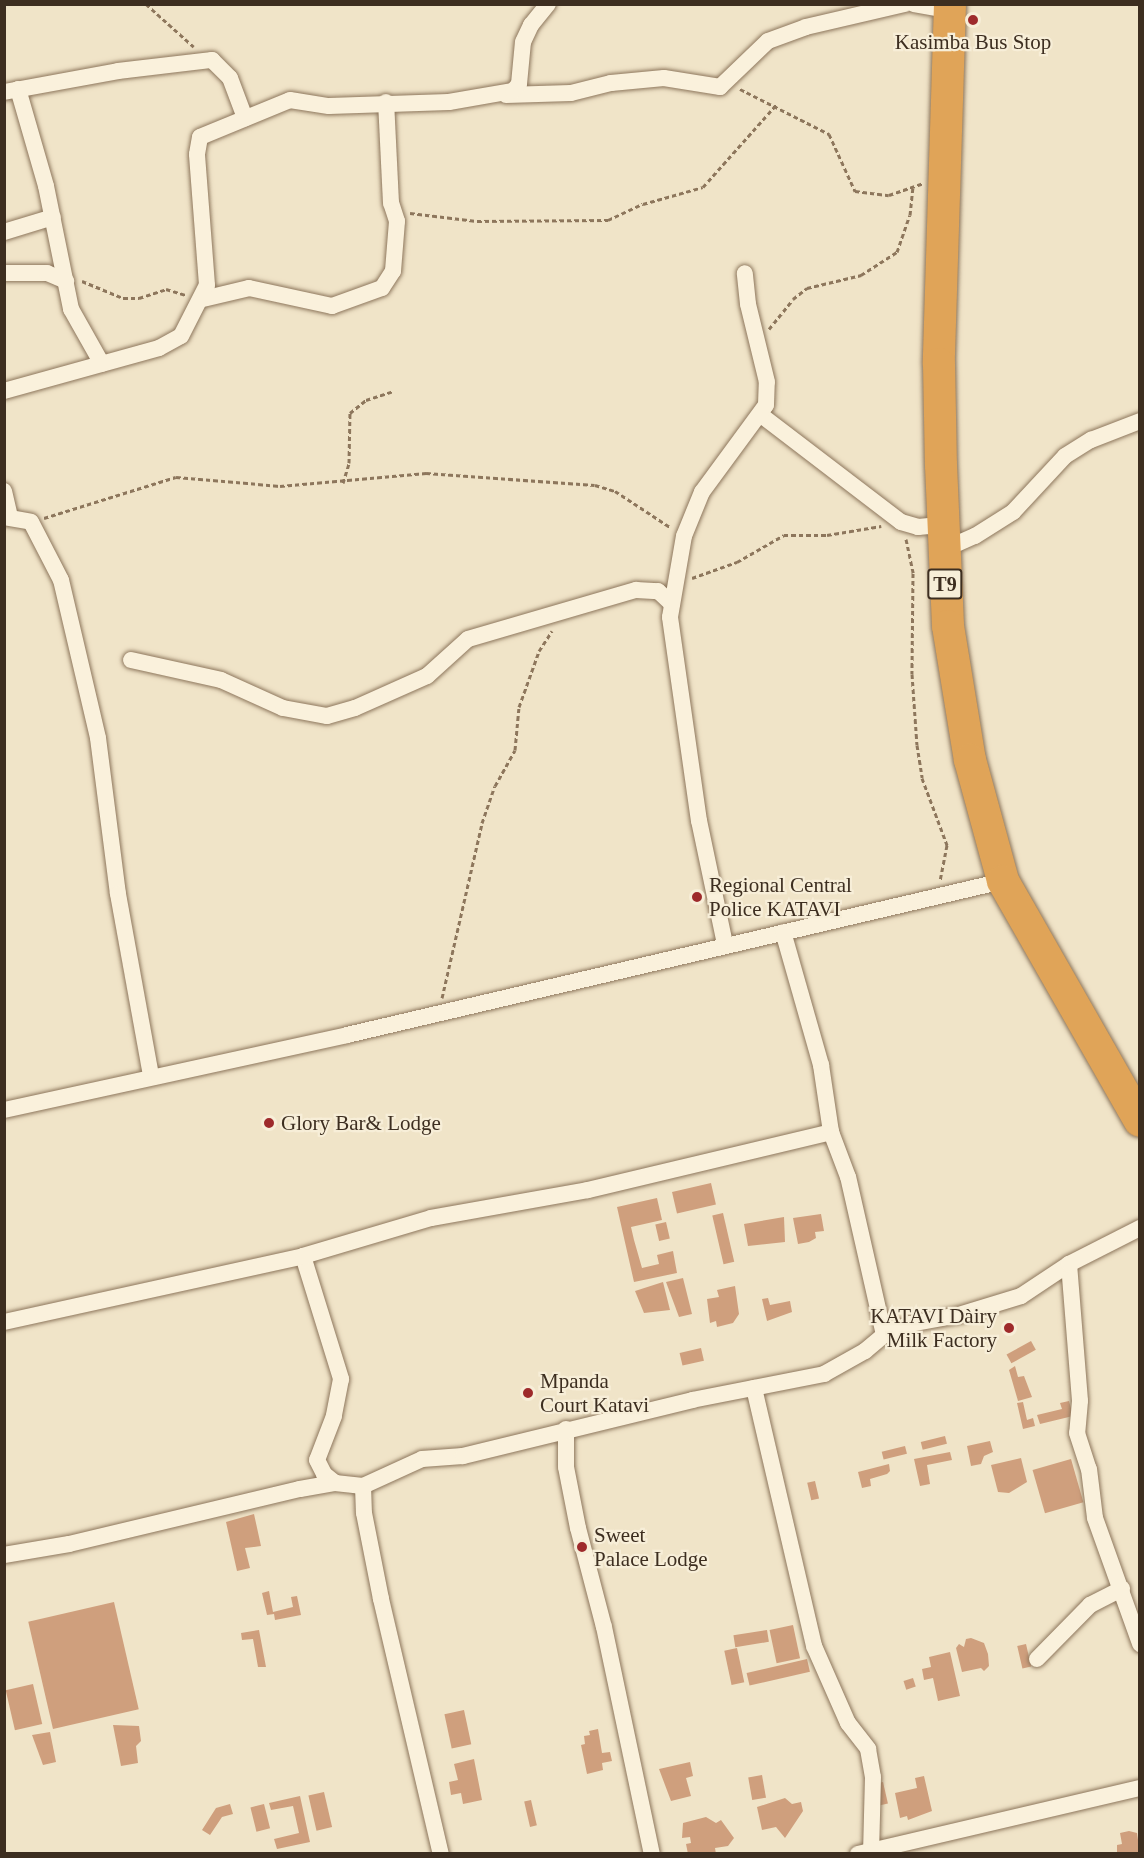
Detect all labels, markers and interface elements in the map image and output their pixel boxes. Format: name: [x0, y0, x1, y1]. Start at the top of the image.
marker: Kasimba Bus Stop: [966, 13, 980, 27]
place label: Kasimba Bus Stop: [895, 29, 1051, 55]
road number: T9: [927, 567, 963, 601]
place label: Regional Central Police KATAVI: [709, 872, 852, 922]
marker: Regional Central Police KATAVI: [690, 890, 704, 904]
place label: Glory Bar& Lodge: [281, 1110, 441, 1136]
marker: Glory Bar& Lodge: [262, 1116, 276, 1130]
place label: KATAVI Dàiry Milk Factory: [870, 1303, 997, 1353]
marker: KATAVI Dàiry Milk Factory: [1002, 1321, 1016, 1335]
place label: Mpanda Court Katavi: [540, 1368, 649, 1418]
marker: Mpanda Court Katavi: [521, 1386, 535, 1400]
place label: Sweet Palace Lodge: [594, 1522, 708, 1572]
marker: Sweet Palace Lodge: [575, 1540, 589, 1554]

